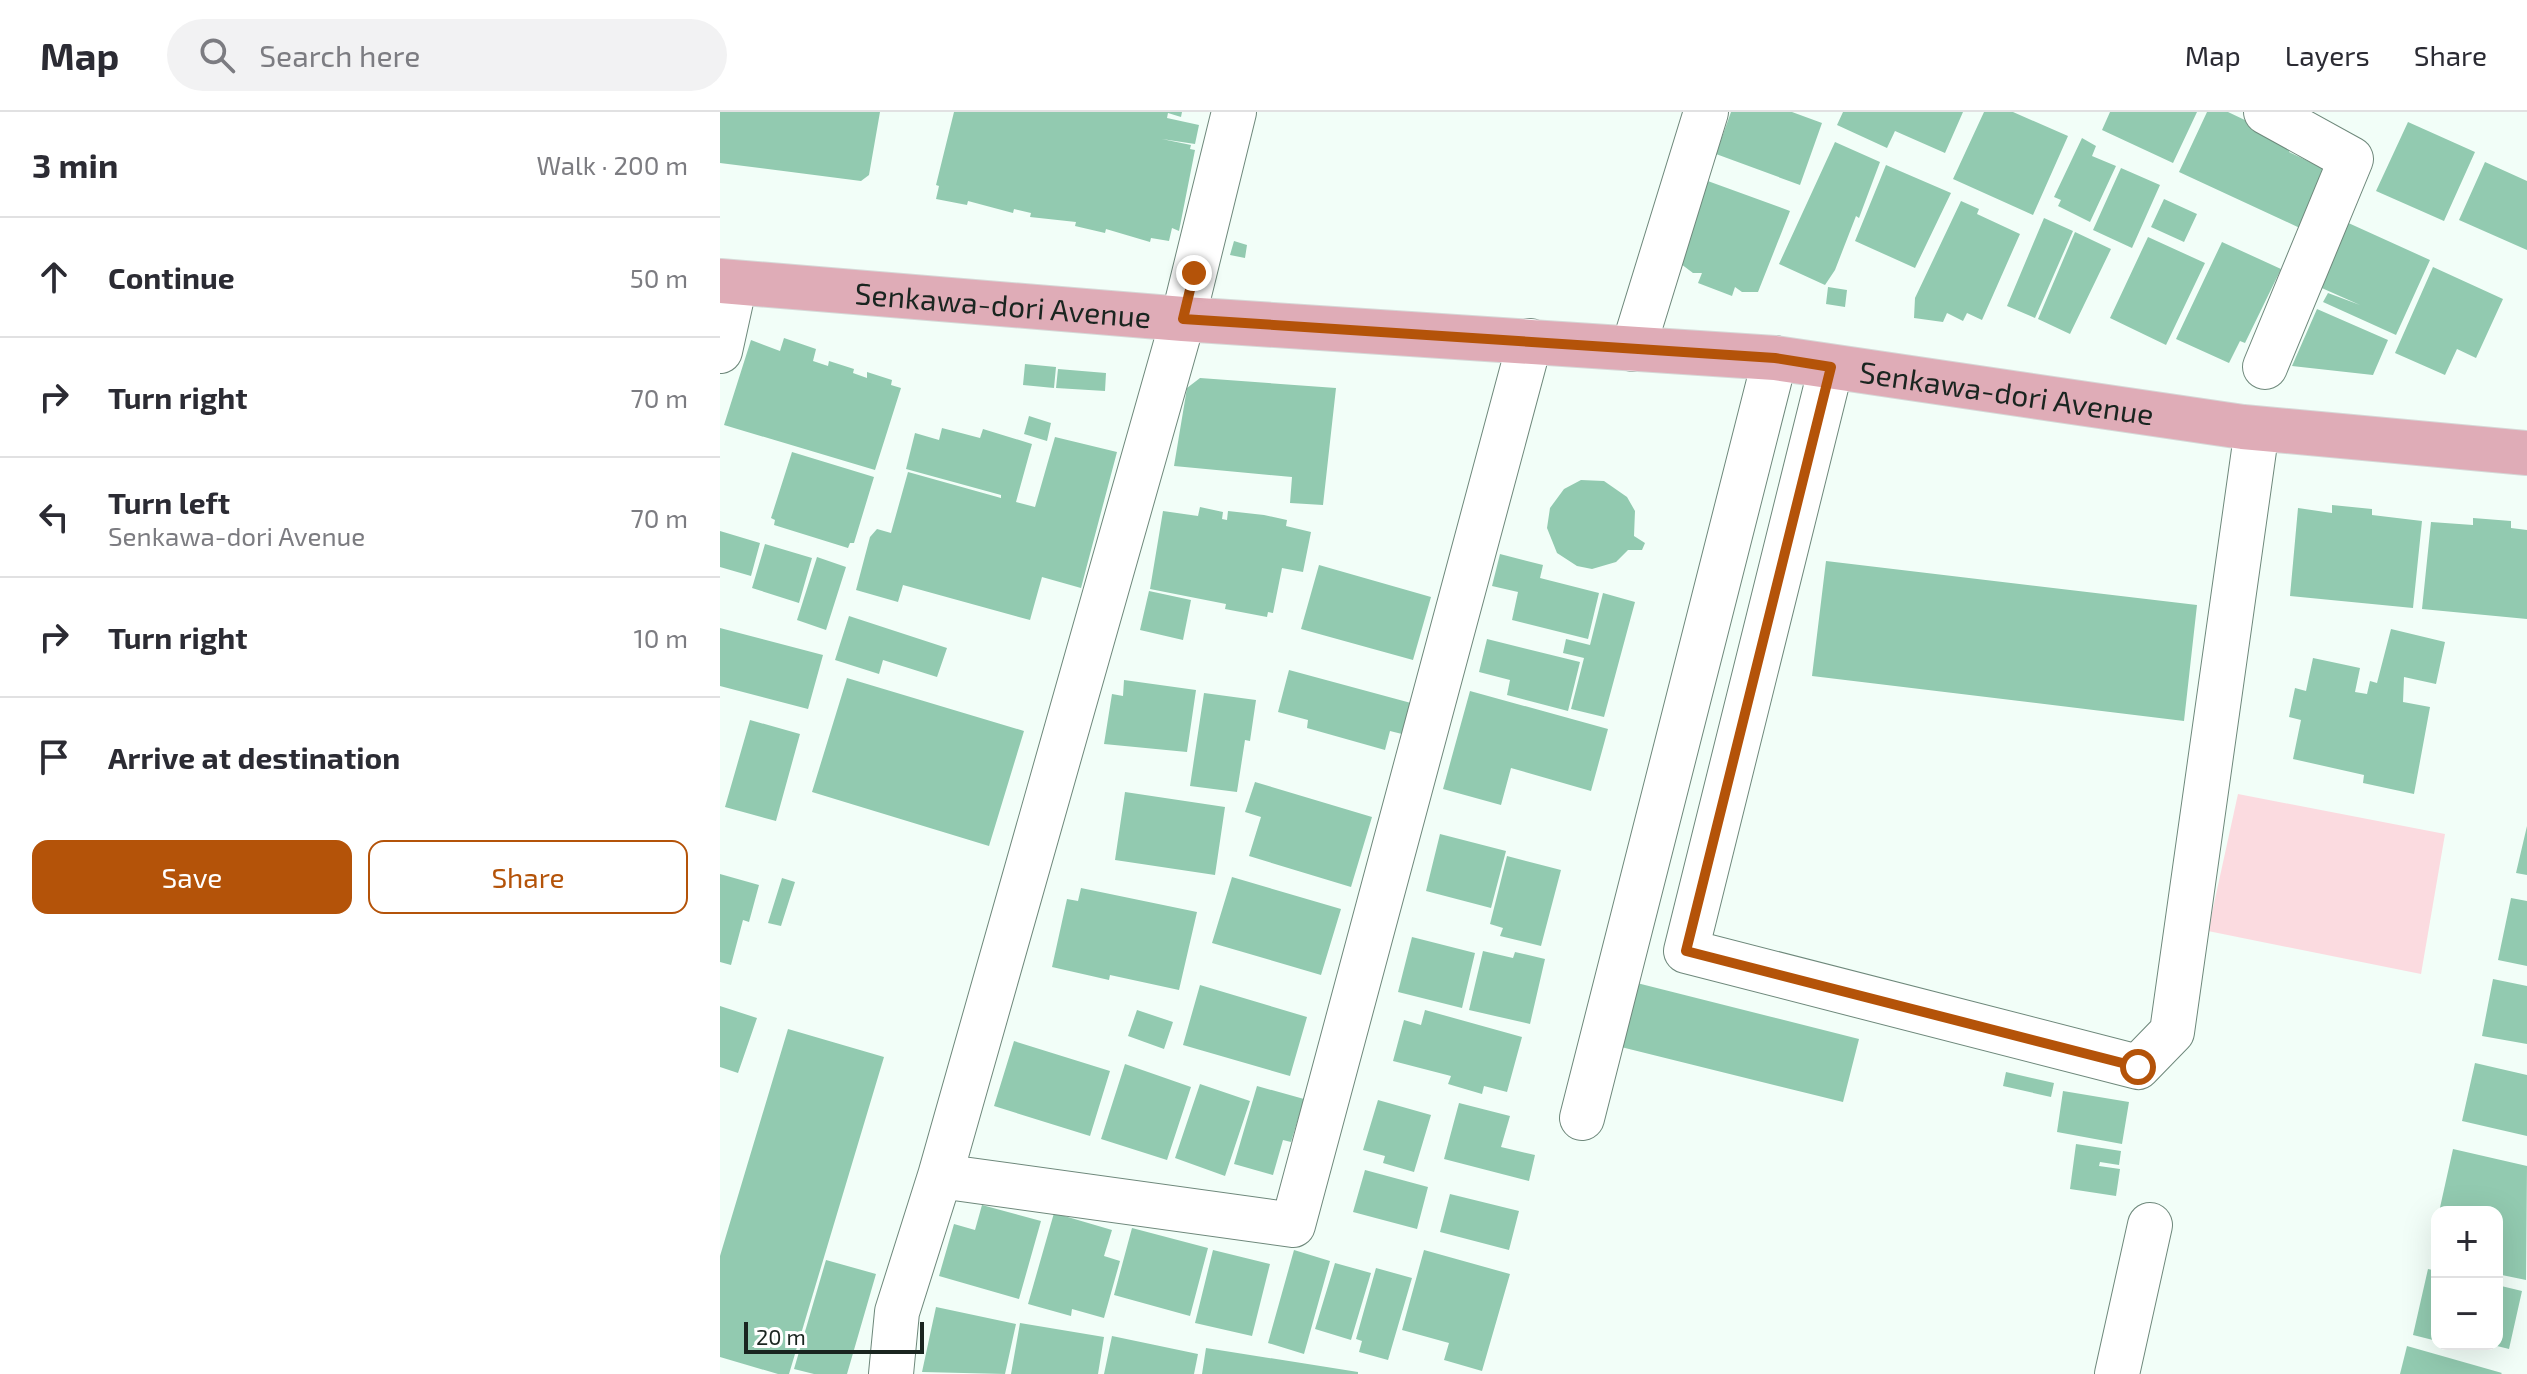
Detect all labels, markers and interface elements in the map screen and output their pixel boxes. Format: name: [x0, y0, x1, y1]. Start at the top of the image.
search box: [167, 19, 727, 91]
text: Map: [40, 32, 119, 78]
icon: search: [195, 33, 239, 77]
text: Search here: [259, 37, 420, 73]
text: Map: [2185, 38, 2241, 72]
text: Layers: [2285, 38, 2370, 72]
text: Share: [2414, 38, 2487, 72]
text: 3 min: [32, 144, 118, 185]
text: Walk · 200 m: [536, 149, 688, 180]
icon: ahead: [32, 255, 76, 299]
route end: [1176, 255, 1212, 291]
text: Continue: [108, 259, 235, 295]
text: 50 m: [630, 262, 688, 293]
street label: Senkawa-dori Avenue: [854, 274, 1153, 334]
street label: Senkawa-dori Avenue: [1857, 353, 2156, 432]
icon: right: [32, 375, 76, 419]
text: Turn right: [108, 379, 248, 415]
text: 70 m: [630, 382, 688, 413]
text: Turn left: [108, 484, 230, 520]
icon: left: [32, 495, 76, 539]
text: 70 m: [630, 502, 688, 533]
text: Senkawa-dori Avenue: [108, 520, 365, 551]
icon: right: [32, 615, 76, 659]
text: Turn right: [108, 619, 248, 655]
text: 10 m: [633, 622, 688, 653]
icon: arrive: [32, 735, 76, 779]
text: Arrive at destination: [108, 739, 400, 775]
button: Save: [32, 840, 352, 914]
button: Share: [368, 840, 688, 914]
route start: [2120, 1049, 2156, 1085]
map controls: [2431, 1206, 2503, 1350]
button: +: [2431, 1206, 2503, 1278]
button: −: [2431, 1278, 2503, 1350]
scale bar: [744, 1318, 924, 1354]
text: 20 m: [756, 1323, 806, 1349]

